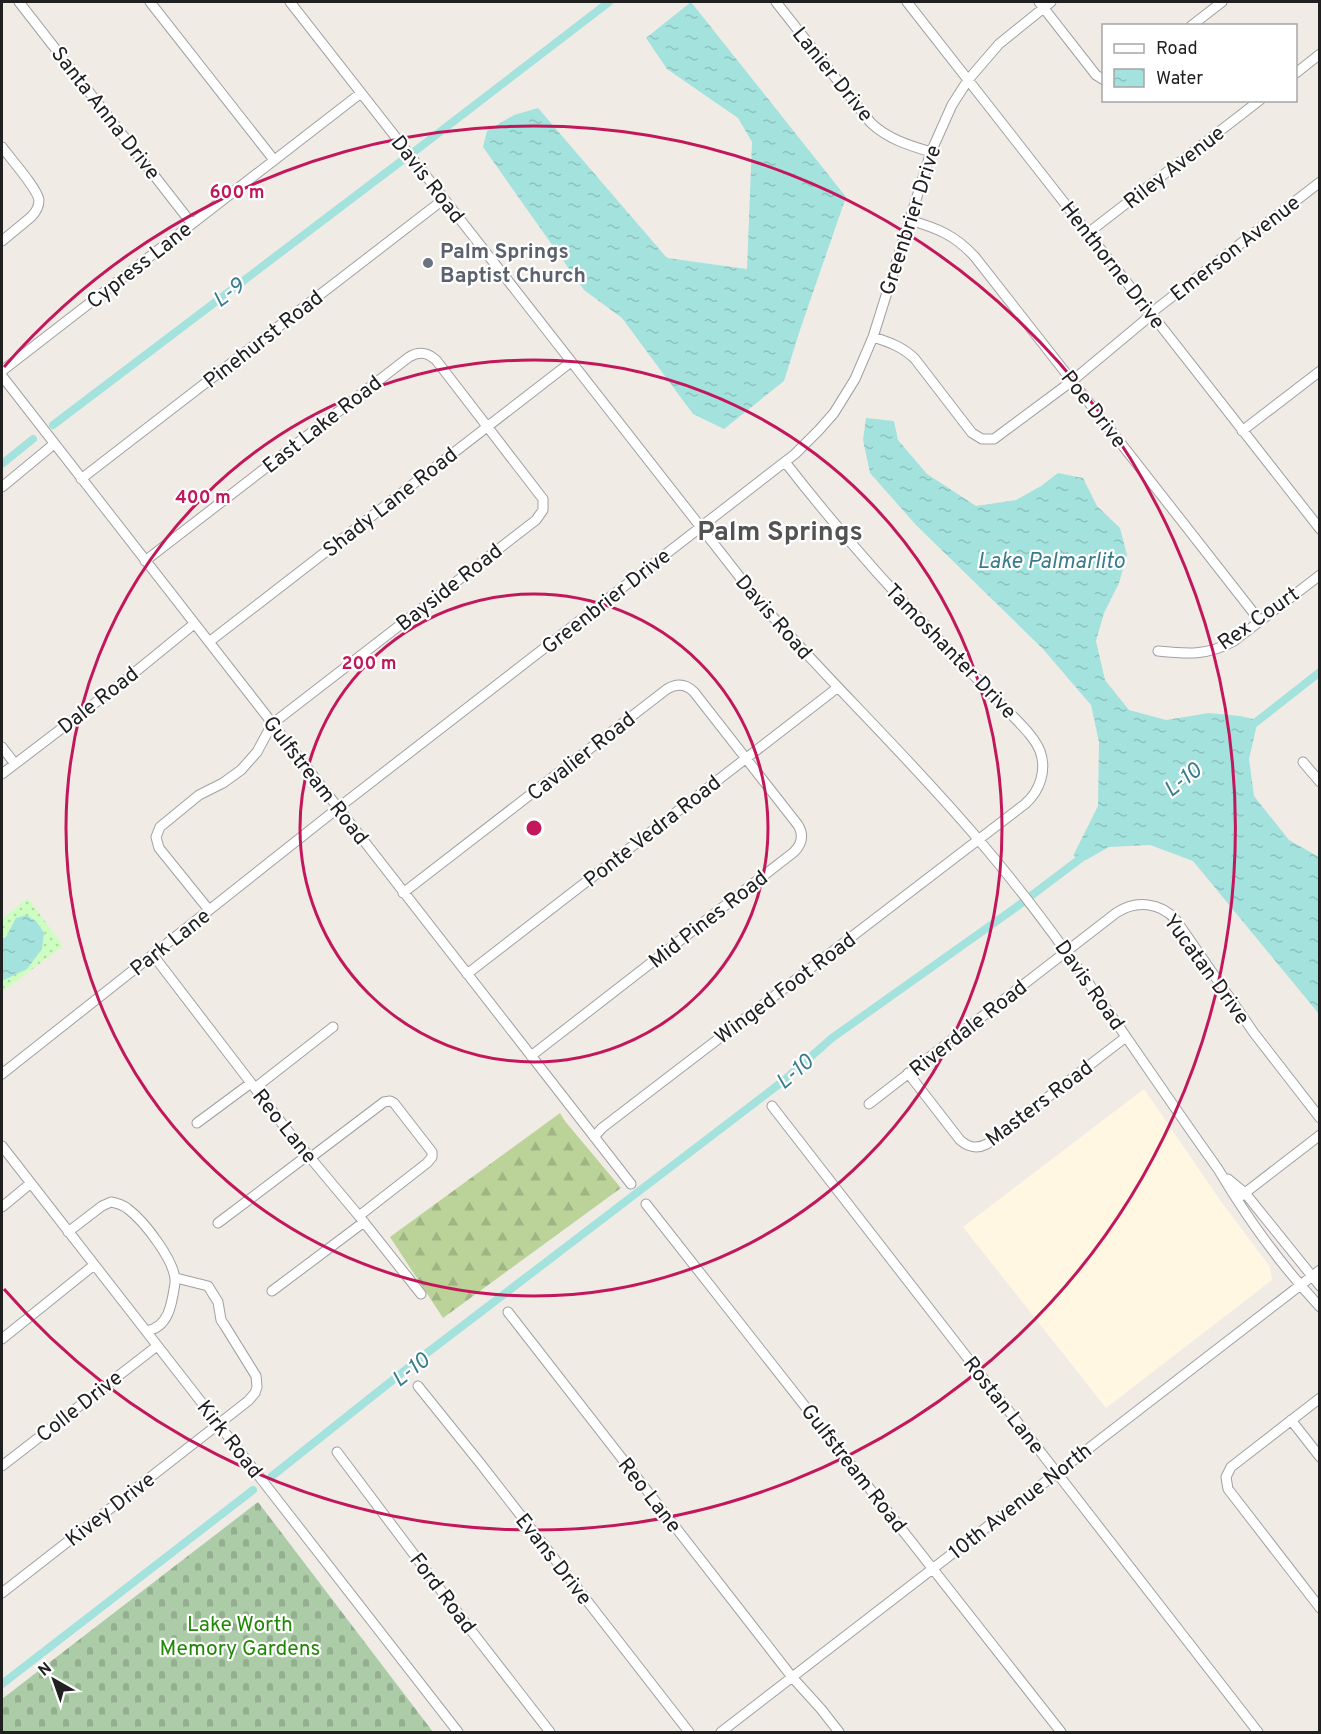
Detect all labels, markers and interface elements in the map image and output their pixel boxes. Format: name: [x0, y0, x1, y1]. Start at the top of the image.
street label: Lanier Drive: [785, 22, 878, 128]
legend: [1102, 24, 1297, 102]
text: Road: [1156, 38, 1198, 61]
street label: Santa Anna Drive: [44, 42, 165, 186]
text: Water: [1156, 68, 1203, 91]
street label: Riley Avenue: [1119, 120, 1231, 216]
street label: Davis Road: [384, 130, 470, 229]
street label: Greenbrier Drive: [874, 142, 948, 299]
text: 600 m: [209, 182, 265, 205]
street label: Emerson Avenue: [1166, 190, 1306, 308]
street label: Henthorne Drive: [1053, 196, 1170, 335]
street label: Cypress Lane: [82, 217, 198, 316]
place label: Palm Springs Baptist Church: [440, 239, 586, 290]
marker: Palm Springs Baptist Church: [421, 256, 435, 270]
water label: L-9: [208, 273, 252, 315]
street label: Pinehurst Road: [199, 285, 329, 395]
street label: Poe Drive: [1054, 366, 1132, 454]
street label: East Lake Road: [258, 370, 388, 480]
street label: Shady Lane Road: [318, 442, 464, 564]
text: 400 m: [175, 487, 231, 510]
district label: Palm Springs: [697, 516, 863, 550]
street label: Bayside Road: [391, 538, 508, 638]
street label: Greenbrier Drive: [537, 543, 677, 661]
water label: Lake Palmarlito: [977, 549, 1125, 576]
street label: Davis Road: [728, 570, 817, 666]
street label: Tamoshanter Drive: [878, 578, 1022, 726]
street label: Rex Court: [1213, 581, 1305, 657]
text: 200 m: [341, 653, 397, 676]
street label: Dale Road: [53, 661, 145, 741]
street label: Cavalier Road: [522, 707, 641, 808]
street label: Gulfstream Road: [256, 711, 374, 851]
water label: L-10: [1159, 757, 1208, 804]
street label: Ponte Vedra Road: [579, 770, 727, 894]
centre of rings: [524, 818, 544, 838]
street label: Mid Pines Road: [644, 865, 774, 975]
street label: Park Lane: [125, 903, 217, 983]
street label: Yucatan Drive: [1157, 909, 1255, 1031]
street label: Winged Foot Road: [710, 927, 862, 1051]
street label: Davis Road: [1048, 935, 1130, 1036]
street label: Riverdale Road: [905, 975, 1033, 1084]
water label: L-10: [771, 1049, 820, 1096]
street label: Masters Road: [981, 1055, 1099, 1153]
street label: Reo Lane: [246, 1084, 322, 1170]
water label: L-10: [387, 1347, 436, 1394]
street label: Rostan Lane: [956, 1352, 1049, 1460]
street label: Colle Drive: [31, 1365, 129, 1449]
street label: Kirk Road: [190, 1395, 268, 1484]
street label: Gulfstream Road: [794, 1399, 912, 1539]
street label: 10th Avenue North: [944, 1438, 1098, 1566]
street label: Reo Lane: [611, 1453, 687, 1539]
street label: Kivey Drive: [61, 1467, 161, 1554]
street label: Evans Drive: [508, 1508, 597, 1611]
street label: Ford Road: [403, 1548, 481, 1640]
park label: Lake Worth Memory Gardens: [160, 1612, 320, 1663]
north arrow: [24, 1650, 84, 1710]
text: N: [35, 1659, 56, 1681]

